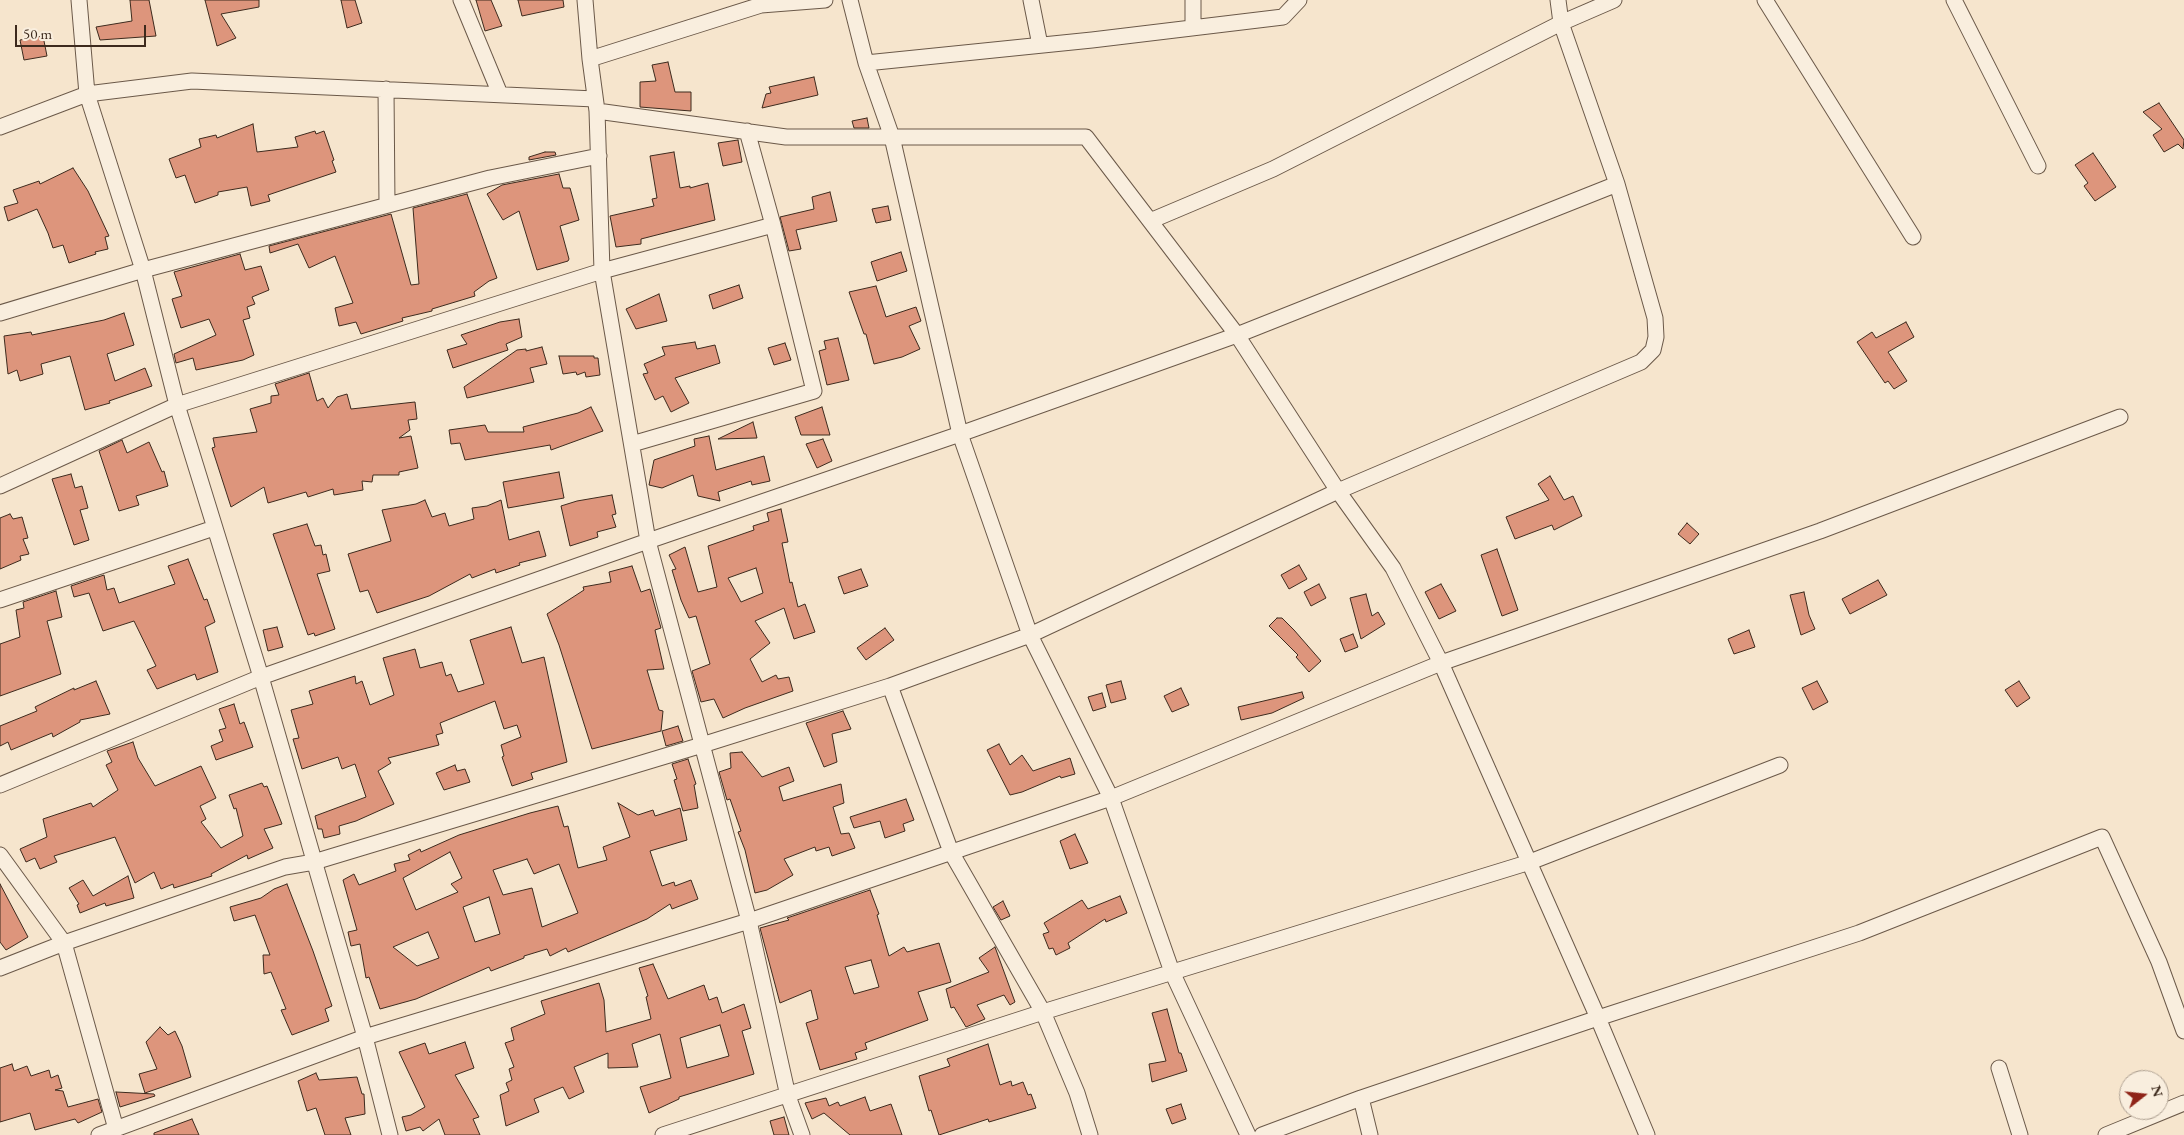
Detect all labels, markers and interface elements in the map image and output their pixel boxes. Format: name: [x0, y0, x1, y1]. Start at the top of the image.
scale bar: [18, 15, 149, 47]
text: 50 m: [23, 24, 52, 43]
north arrow: [2119, 1070, 2169, 1120]
text: N: [2147, 1083, 2168, 1099]

